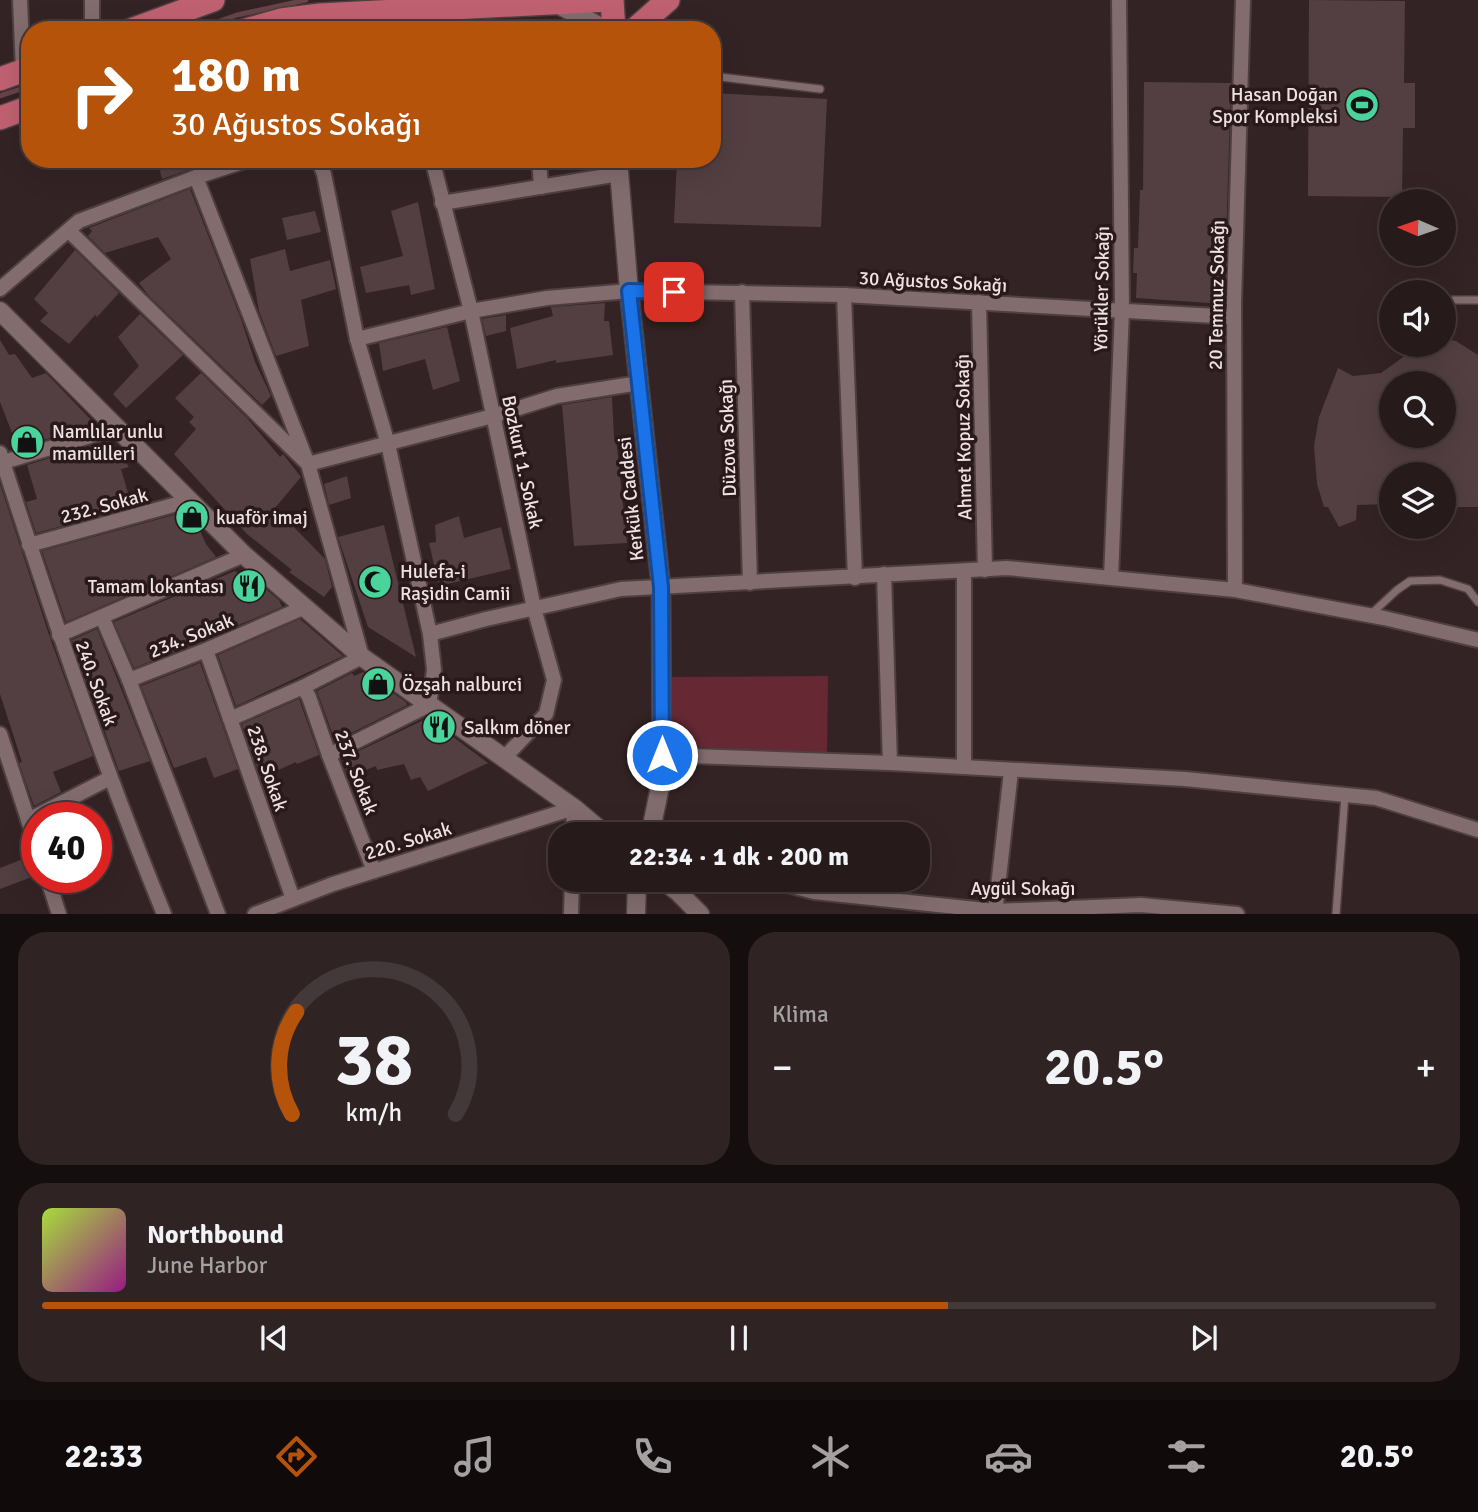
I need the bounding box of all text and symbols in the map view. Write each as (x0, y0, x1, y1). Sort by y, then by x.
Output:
text: 180 m (171, 45, 301, 105)
icon: right (56, 49, 147, 140)
place label: Hasan Doğan Spor Kompleksi (1212, 83, 1338, 129)
sports icon: Hasan Doğan Spor Kompleksi (1343, 86, 1381, 124)
text: 30 Ağustos Sokağı (171, 105, 421, 144)
north arrow (1379, 189, 1456, 266)
map controls (1379, 189, 1456, 539)
street label: 20 Temmuz Sokağı (1204, 220, 1230, 370)
street label: Yörükler Sokağı (1089, 226, 1115, 352)
pin (644, 262, 704, 322)
street label: 30 Ağustos Sokağı (858, 266, 1008, 298)
icon: arrive (655, 273, 693, 311)
button: sound (1379, 280, 1456, 357)
street label: Ahmet Kopuz Sokağı (951, 354, 977, 520)
button: search (1379, 371, 1456, 448)
street label: Düzova Sokağı (714, 379, 742, 497)
street label: Bozkurt 1. Sokak (496, 393, 548, 532)
place label: Namlılar unlu mamülleri (52, 420, 163, 466)
shop icon: Namlılar unlu mamülleri (8, 423, 46, 461)
street label: Kerkük Caddesi (613, 436, 649, 562)
button: layers (1379, 462, 1456, 539)
street label: 232. Sokak (58, 483, 151, 529)
shop icon: kuaför imaj (173, 498, 211, 536)
place label: kuaför imaj (216, 506, 308, 530)
place label: Hulefa-i Raşidin Camii (400, 560, 511, 606)
mosque icon: Hulefa-i Raşidin Camii (356, 563, 394, 601)
restaurant icon: Tamam lokantası (230, 567, 268, 605)
place label: Tamam lokantası (88, 575, 224, 599)
street label: 234. Sokak (146, 608, 238, 664)
street label: 240. Sokak (70, 637, 123, 730)
shop icon: Özşah nalburci (359, 665, 397, 703)
place label: Özşah nalburci (402, 673, 522, 697)
restaurant icon: Salkım döner (420, 708, 458, 746)
place label: Salkım döner (464, 716, 570, 740)
position arrow (625, 718, 699, 792)
street label: 238. Sokak (241, 722, 293, 815)
street label: 237. Sokak (329, 726, 383, 819)
speed limit sign: 40 (21, 802, 112, 893)
street label: 220. Sokak (362, 816, 455, 865)
text: 22:34 · 1 dk · 200 m (629, 841, 849, 873)
street label: Aygül Sokağı (971, 877, 1075, 901)
text: Klima (772, 1000, 829, 1029)
text: 38 (335, 1017, 413, 1106)
text: 20.5° (1044, 1035, 1164, 1099)
text: − (772, 1044, 793, 1091)
text: + (1415, 1044, 1436, 1091)
text: km/h (346, 1097, 402, 1128)
text: Northbound (147, 1219, 284, 1251)
text: June Harbor (147, 1251, 267, 1280)
icon: previous (255, 1319, 293, 1357)
icon: pause (720, 1319, 758, 1357)
icon: next (1185, 1319, 1223, 1357)
icon: directions (272, 1432, 321, 1481)
icon: music (450, 1432, 499, 1481)
icon: phone (628, 1432, 677, 1481)
icon: climate (806, 1432, 855, 1481)
icon: car (984, 1432, 1033, 1481)
icon: filters (1162, 1432, 1211, 1481)
text: 22:33 (64, 1437, 143, 1476)
text: 20.5° (1340, 1437, 1414, 1476)

